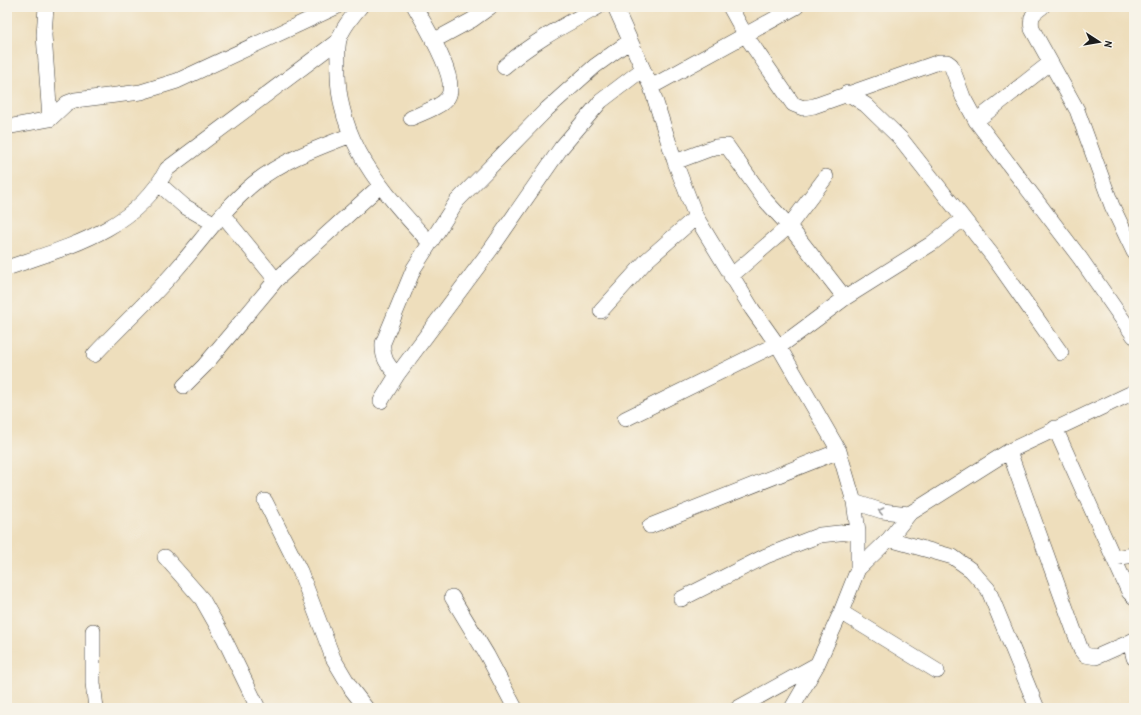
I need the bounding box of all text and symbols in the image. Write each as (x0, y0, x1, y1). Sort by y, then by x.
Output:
north arrow (1079, 22, 1119, 62)
text: N (1101, 40, 1116, 49)
one-way arrow (878, 507, 884, 515)

